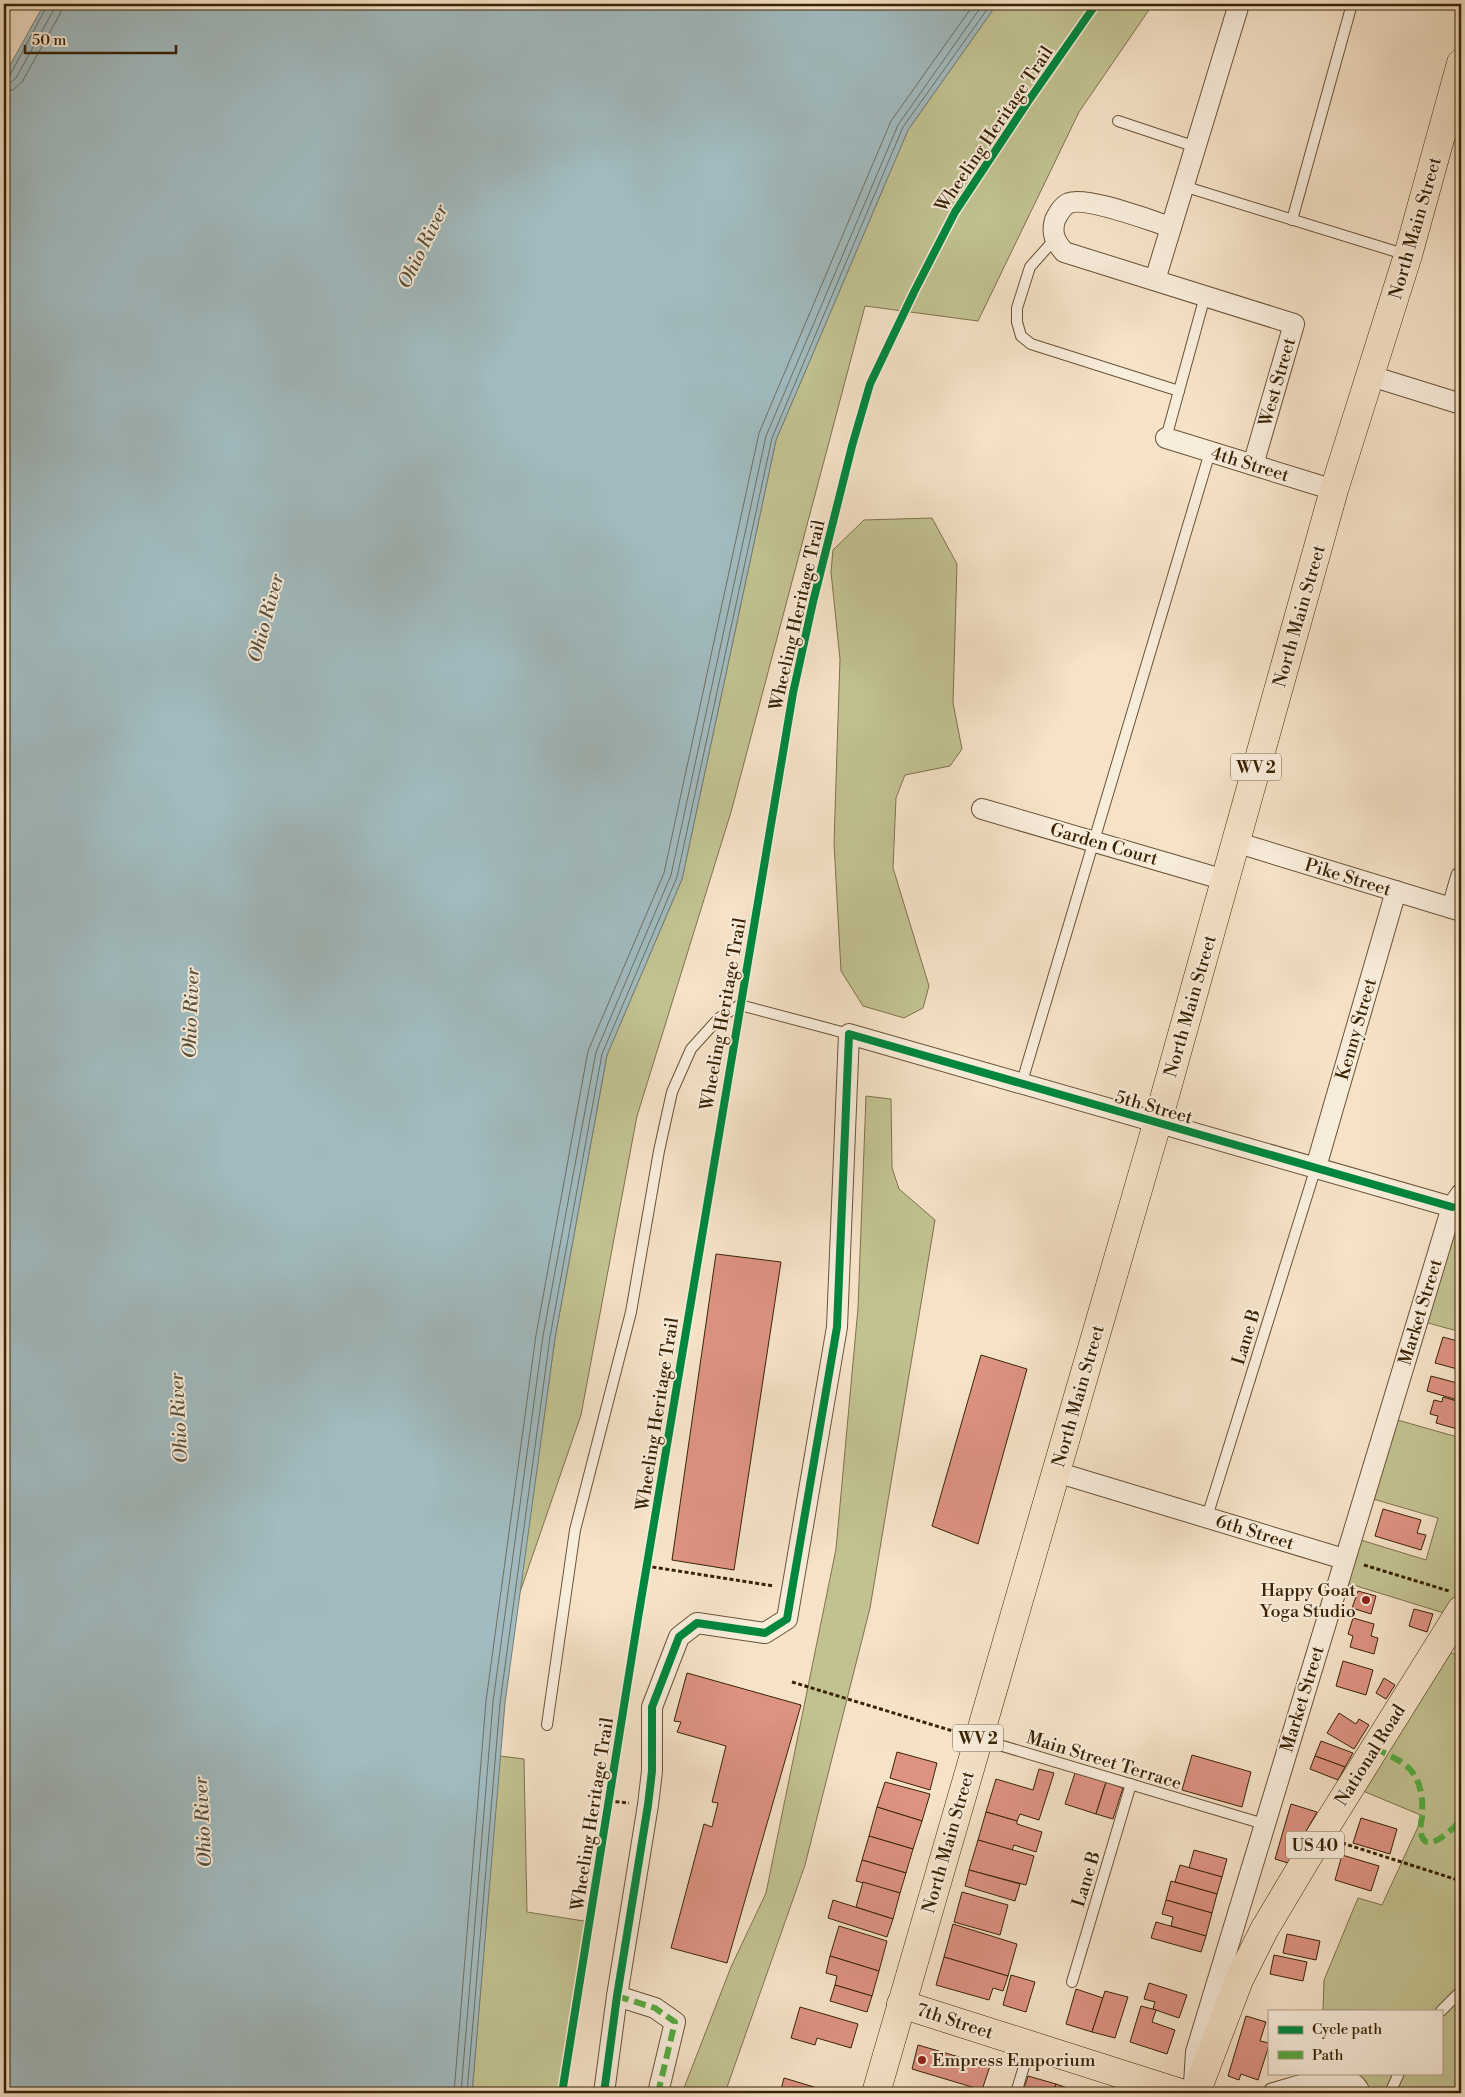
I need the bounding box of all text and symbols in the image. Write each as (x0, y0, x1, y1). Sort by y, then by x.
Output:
scale bar (25, 22, 176, 54)
text: 50 m (32, 31, 66, 50)
street label: Wheeling Heritage Trail (930, 41, 1059, 217)
street label: North Main Street (1384, 154, 1447, 302)
water label: Ohio River (392, 200, 454, 292)
street label: West Street (1254, 335, 1301, 430)
street label: 4th Street (1208, 442, 1292, 487)
street label: Wheeling Heritage Trail (764, 517, 831, 714)
street label: North Main Street (1268, 542, 1331, 690)
water label: Ohio River (243, 570, 290, 665)
road number: WV 2 (1231, 754, 1281, 780)
street label: Garden Court (1047, 818, 1161, 871)
street label: Pike Street (1302, 853, 1394, 902)
street label: Wheeling Heritage Trail (695, 915, 752, 1113)
street label: North Main Street (1159, 932, 1222, 1080)
water label: Ohio River (177, 966, 205, 1059)
street label: Kenny Street (1331, 975, 1382, 1083)
street label: 5th Street (1112, 1085, 1196, 1130)
street label: Market Street (1393, 1256, 1448, 1368)
street label: Lane B (1227, 1306, 1266, 1368)
street label: Wheeling Heritage Trail (631, 1315, 684, 1513)
street label: North Main Street (1047, 1322, 1110, 1470)
water label: Ohio River (165, 1371, 193, 1464)
street label: 6th Street (1213, 1510, 1297, 1555)
place label: Happy Goat Yoga Studio (1259, 1579, 1357, 1623)
marker: Happy Goat Yoga Studio (1360, 1594, 1372, 1606)
street label: Market Street (1275, 1643, 1330, 1755)
street label: National Road (1330, 1700, 1411, 1810)
street label: Wheeling Heritage Trail (566, 1715, 619, 1913)
road number: WV 2 (953, 1725, 1003, 1752)
street label: Main Street Terrace (1023, 1726, 1184, 1795)
street label: North Main Street (917, 1768, 980, 1916)
water label: Ohio River (189, 1775, 217, 1868)
road number: US 40 (1286, 1832, 1344, 1858)
street label: Lane B (1067, 1848, 1106, 1910)
street label: 7th Street (914, 1998, 997, 2045)
legend (1268, 2010, 1442, 2074)
text: Cycle path (1312, 2020, 1382, 2039)
text: Path (1312, 2046, 1344, 2065)
place label: Empress Emporium (932, 2049, 1096, 2072)
marker: Empress Emporium (916, 2054, 928, 2066)

